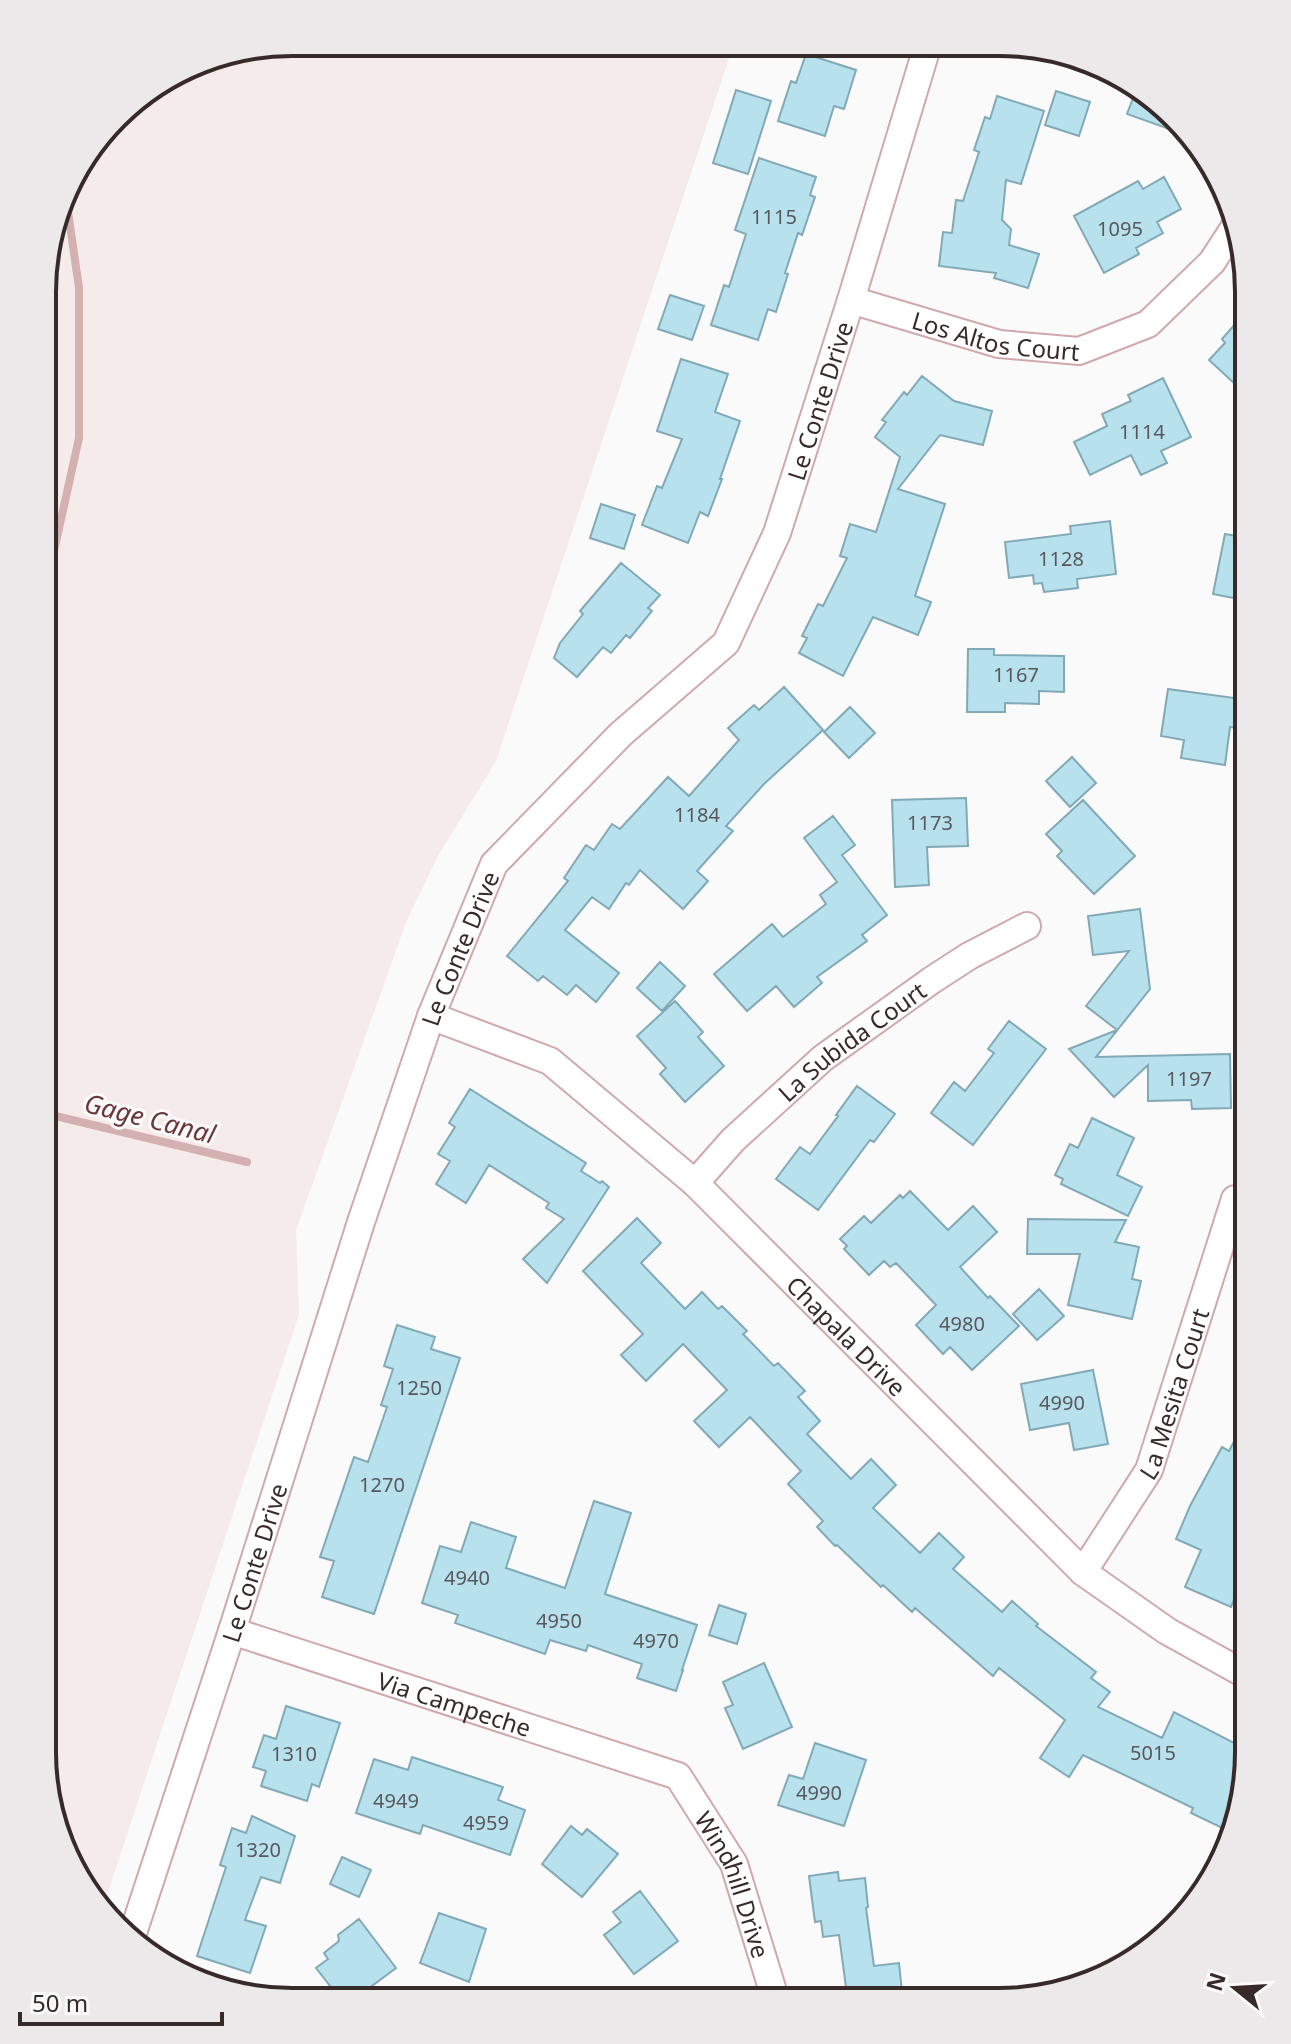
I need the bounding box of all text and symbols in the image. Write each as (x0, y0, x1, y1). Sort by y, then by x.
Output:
house number: 1115 (751, 203, 797, 230)
house number: 1095 (1097, 215, 1143, 242)
street label: Los Altos Court (908, 303, 1081, 368)
street label: Le Conte Drive (778, 317, 860, 484)
house number: 1114 (1119, 418, 1165, 445)
house number: 1128 (1038, 545, 1084, 572)
house number: 1167 (993, 661, 1039, 688)
house number: 1184 (674, 801, 720, 828)
house number: 1173 (907, 809, 953, 836)
street label: Le Conte Drive (412, 866, 506, 1030)
street label: La Subida Court (770, 973, 932, 1108)
house number: 1197 (1166, 1065, 1212, 1092)
water label: Gage Canal (81, 1084, 220, 1152)
street label: Chapala Drive (780, 1268, 914, 1403)
street label: La Mesita Court (1131, 1304, 1216, 1486)
house number: 4980 (939, 1310, 985, 1337)
house number: 1250 (396, 1374, 442, 1401)
house number: 4990 (1039, 1389, 1085, 1416)
house number: 1270 (359, 1471, 405, 1498)
street label: Le Conte Drive (213, 1479, 294, 1646)
house number: 4940 (444, 1564, 490, 1591)
house number: 4950 (536, 1607, 582, 1634)
house number: 4970 (633, 1627, 679, 1654)
street label: Via Campeche (374, 1663, 536, 1744)
house number: 5015 (1130, 1739, 1176, 1766)
house number: 1310 (271, 1740, 317, 1767)
house number: 4990 (796, 1779, 842, 1806)
house number: 4949 (373, 1787, 419, 1814)
street label: Windhill Drive (688, 1805, 778, 1962)
house number: 4959 (463, 1809, 509, 1836)
house number: 1320 (235, 1836, 281, 1863)
north arrow (1195, 1948, 1275, 2028)
text: N (1198, 1968, 1232, 1995)
scale bar (20, 1976, 222, 2026)
text: 50 m (32, 1986, 88, 2019)

